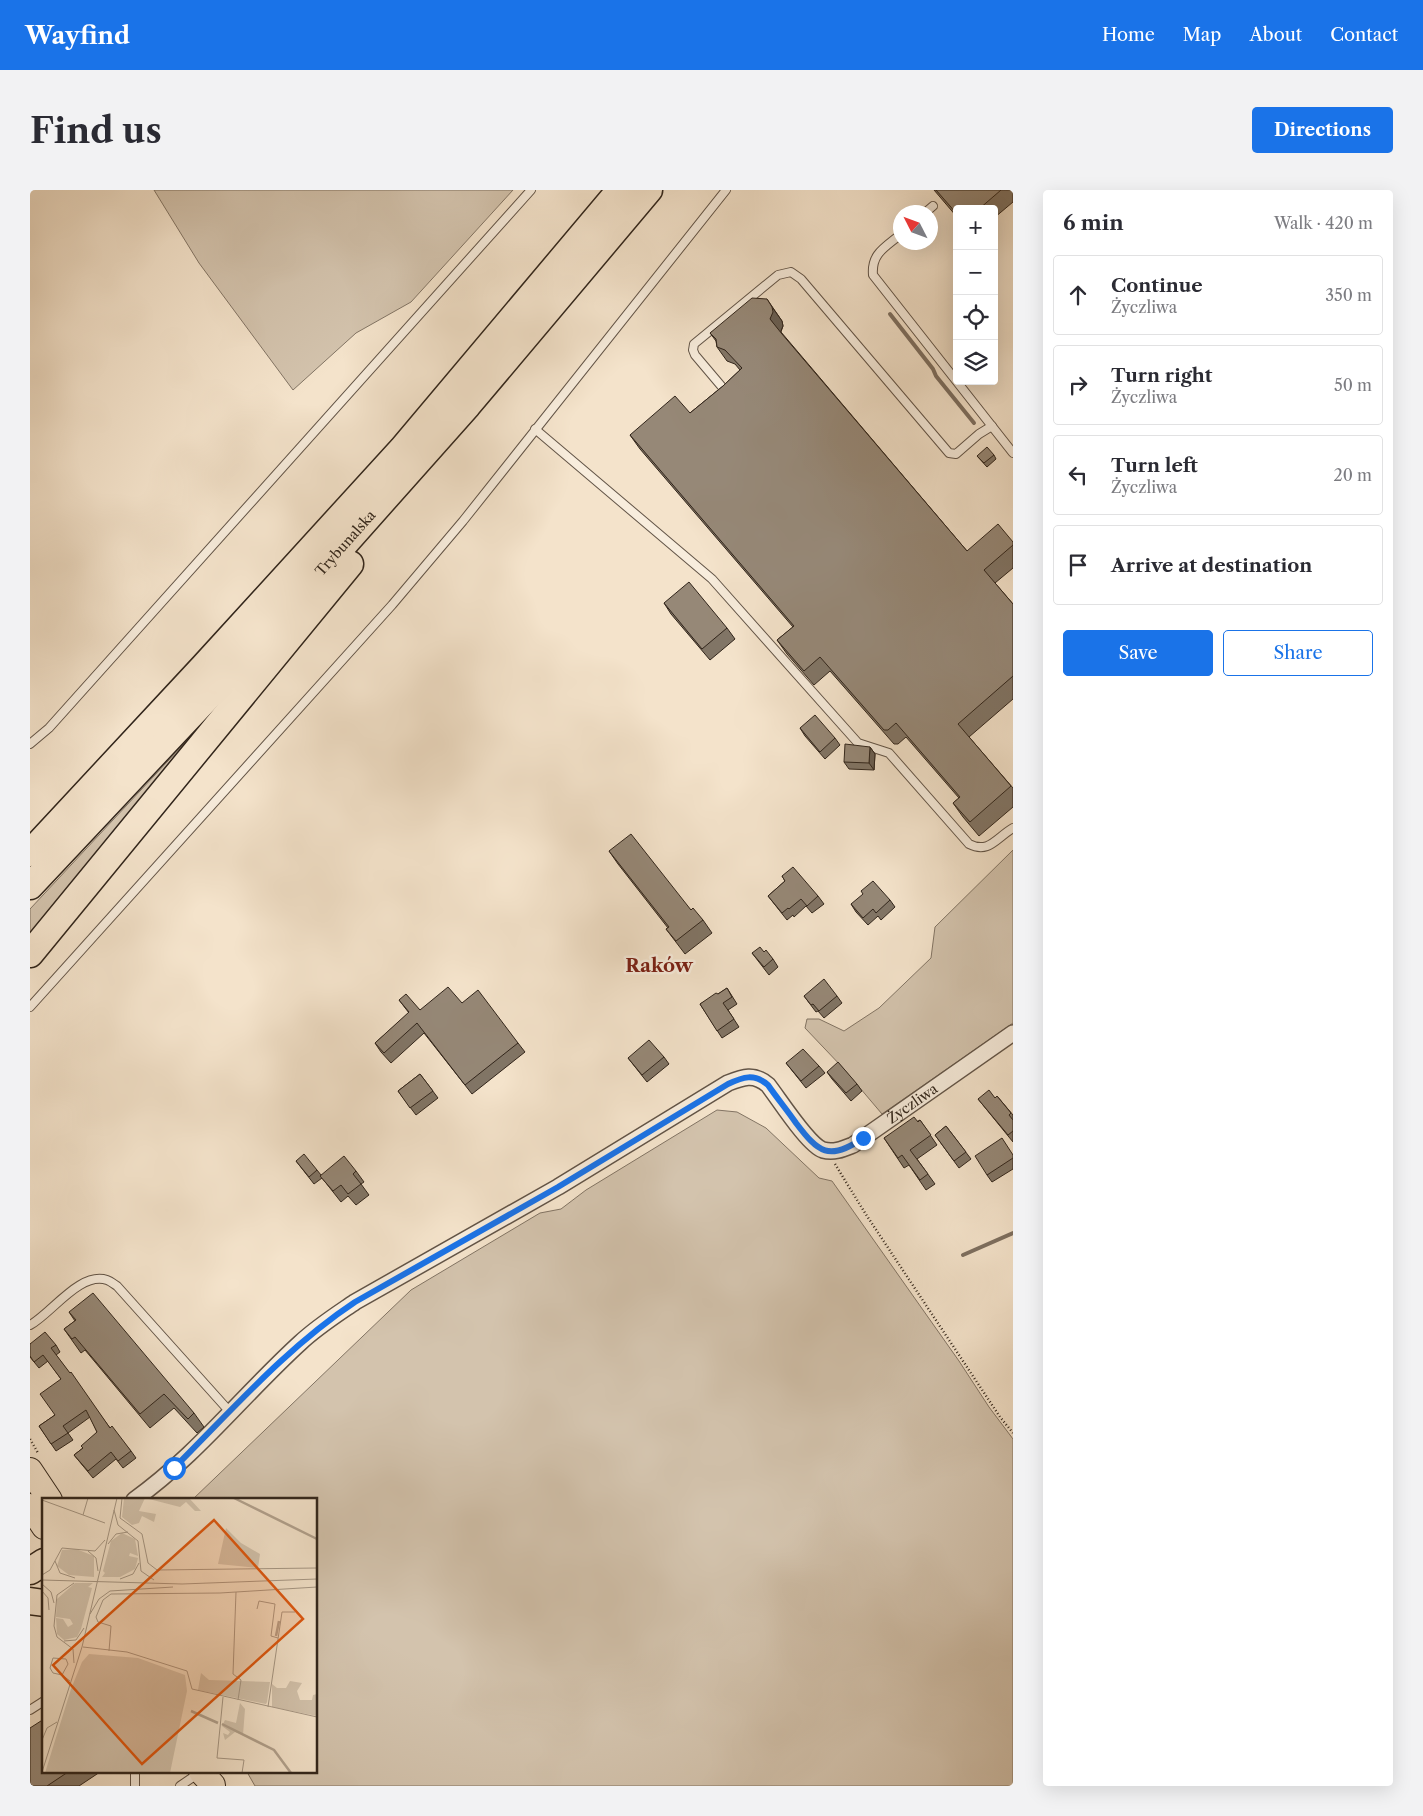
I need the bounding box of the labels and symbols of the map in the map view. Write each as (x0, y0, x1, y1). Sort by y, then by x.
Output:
north arrow (893, 205, 938, 250)
street label: Trybunalska (311, 506, 380, 580)
district label: Raków (625, 954, 694, 977)
street label: Życzliwa (883, 1079, 942, 1127)
route end (852, 1127, 875, 1150)
route start (163, 1457, 186, 1480)
inset map (42, 1498, 318, 1774)

